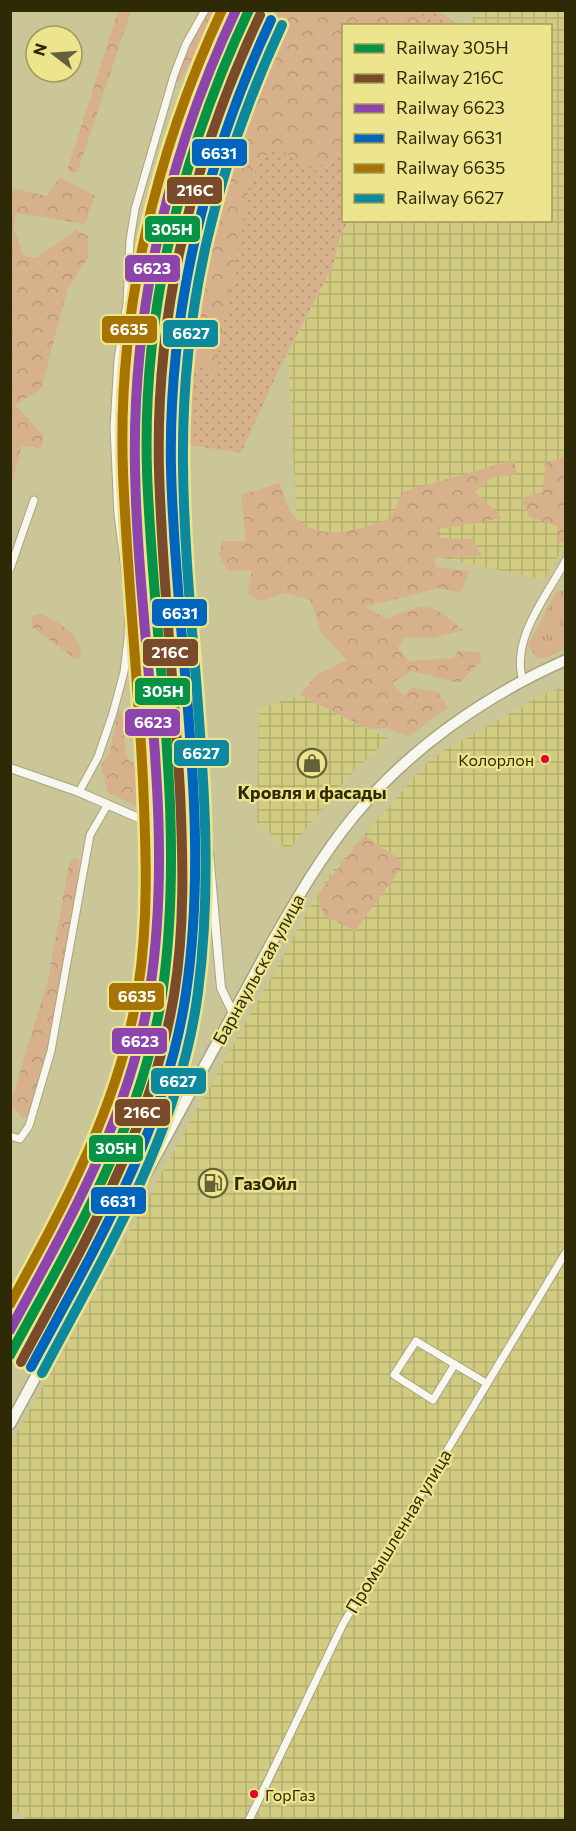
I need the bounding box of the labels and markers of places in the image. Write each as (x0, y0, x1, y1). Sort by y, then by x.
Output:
shop icon: Кровля и фасады (296, 747, 328, 779)
place label: Колорлон (458, 750, 534, 769)
marker: Колорлон (539, 753, 551, 765)
place label: Кровля и фасады (237, 781, 387, 803)
fuel station icon: ГазОйл (197, 1167, 229, 1199)
place label: ГазОйл (234, 1172, 297, 1194)
place label: ГорГаз (265, 1785, 315, 1804)
marker: ГорГаз (248, 1788, 260, 1800)

